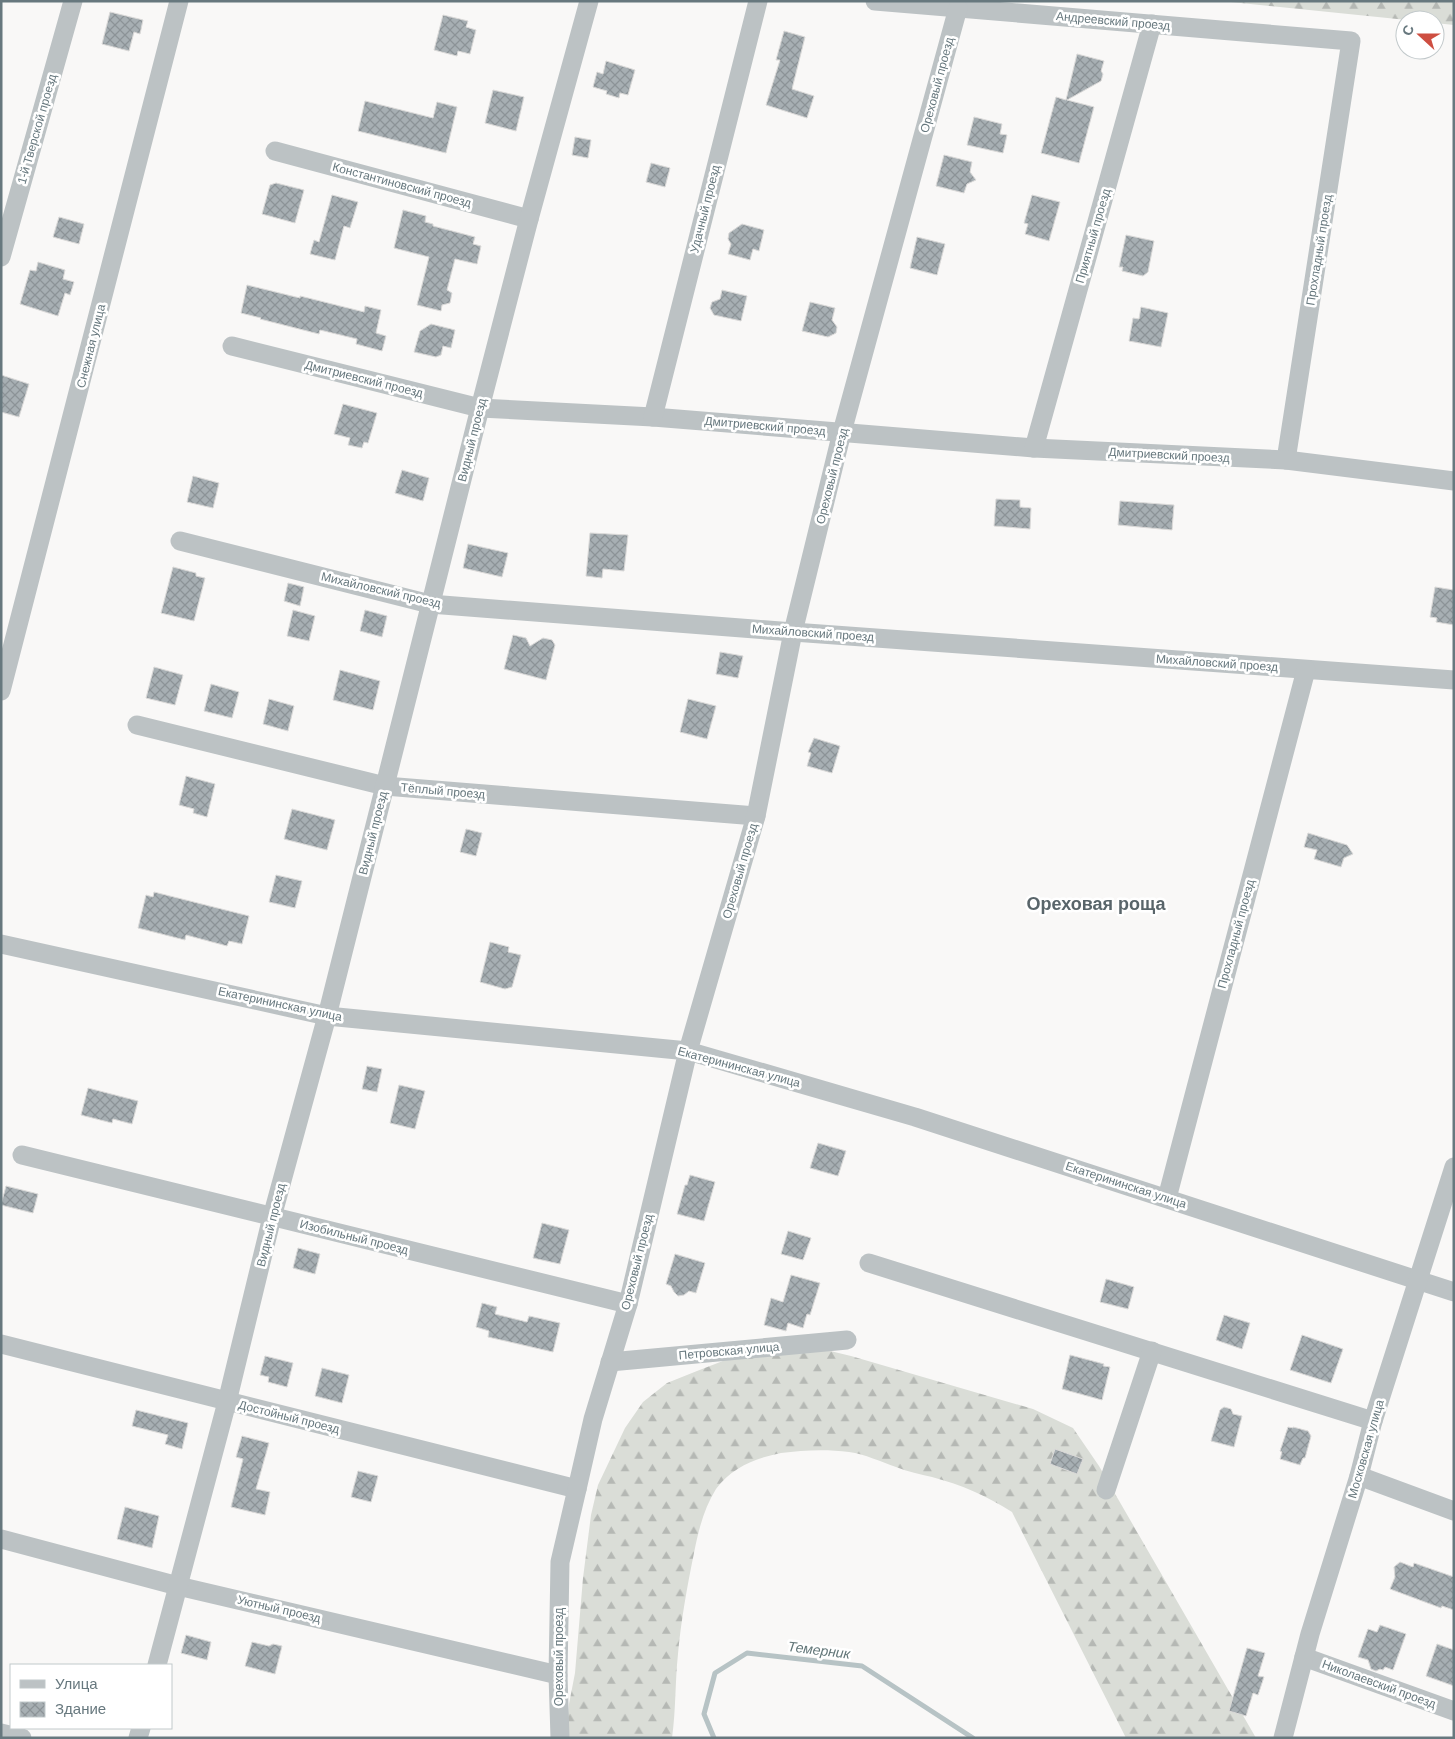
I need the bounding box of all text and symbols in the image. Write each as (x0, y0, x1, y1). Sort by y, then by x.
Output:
street label: Андреевский проезд (1055, 9, 1171, 33)
north arrow (1395, 10, 1445, 60)
text: С (1399, 23, 1417, 38)
street label: Ореховый проезд (917, 36, 957, 134)
street label: 1-й Тверской проезд (15, 72, 59, 186)
street label: Константиновский проезд (331, 160, 473, 210)
street label: Удачный проезд (687, 164, 723, 254)
street label: Приятный проезд (1073, 187, 1113, 285)
street label: Прохладный проезд (1303, 193, 1335, 307)
street label: Снежная улица (74, 302, 108, 389)
street label: Дмитриевский проезд (303, 358, 425, 400)
street label: Видный проезд (455, 397, 489, 483)
street label: Дмитриевский проезд (704, 414, 826, 438)
street label: Ореховый проезд (813, 427, 851, 525)
street label: Дмитриевский проезд (1108, 445, 1230, 465)
street label: Михайловский проезд (320, 569, 442, 611)
street label: Михайловский проезд (751, 622, 875, 644)
street label: Михайловский проезд (1155, 652, 1279, 674)
street label: Тёплый проезд (400, 780, 486, 802)
street label: Видный проезд (356, 790, 390, 876)
street label: Ореховый проезд (720, 822, 760, 920)
street label: Прохладный проезд (1215, 878, 1257, 990)
district label: Ореховая роща (1026, 894, 1167, 914)
street label: Екатерининская улица (217, 984, 344, 1024)
street label: Екатерининская улица (676, 1044, 802, 1090)
street label: Екатерининская улица (1064, 1159, 1189, 1211)
street label: Видный проезд (254, 1182, 288, 1268)
street label: Ореховый проезд (618, 1213, 656, 1311)
street label: Изобильный проезд (298, 1217, 410, 1257)
street label: Петровская улица (678, 1340, 780, 1362)
street label: Достойный проезд (237, 1398, 341, 1436)
street label: Московская улица (1345, 1398, 1387, 1500)
street label: Уютный проезд (236, 1593, 322, 1625)
street label: Ореховый проезд (552, 1608, 566, 1706)
water label: Темерник (787, 1638, 853, 1662)
street label: Николаевский проезд (1320, 1657, 1438, 1711)
legend (10, 1664, 172, 1729)
text: Улица (55, 1675, 98, 1692)
text: Здание (55, 1700, 106, 1717)

